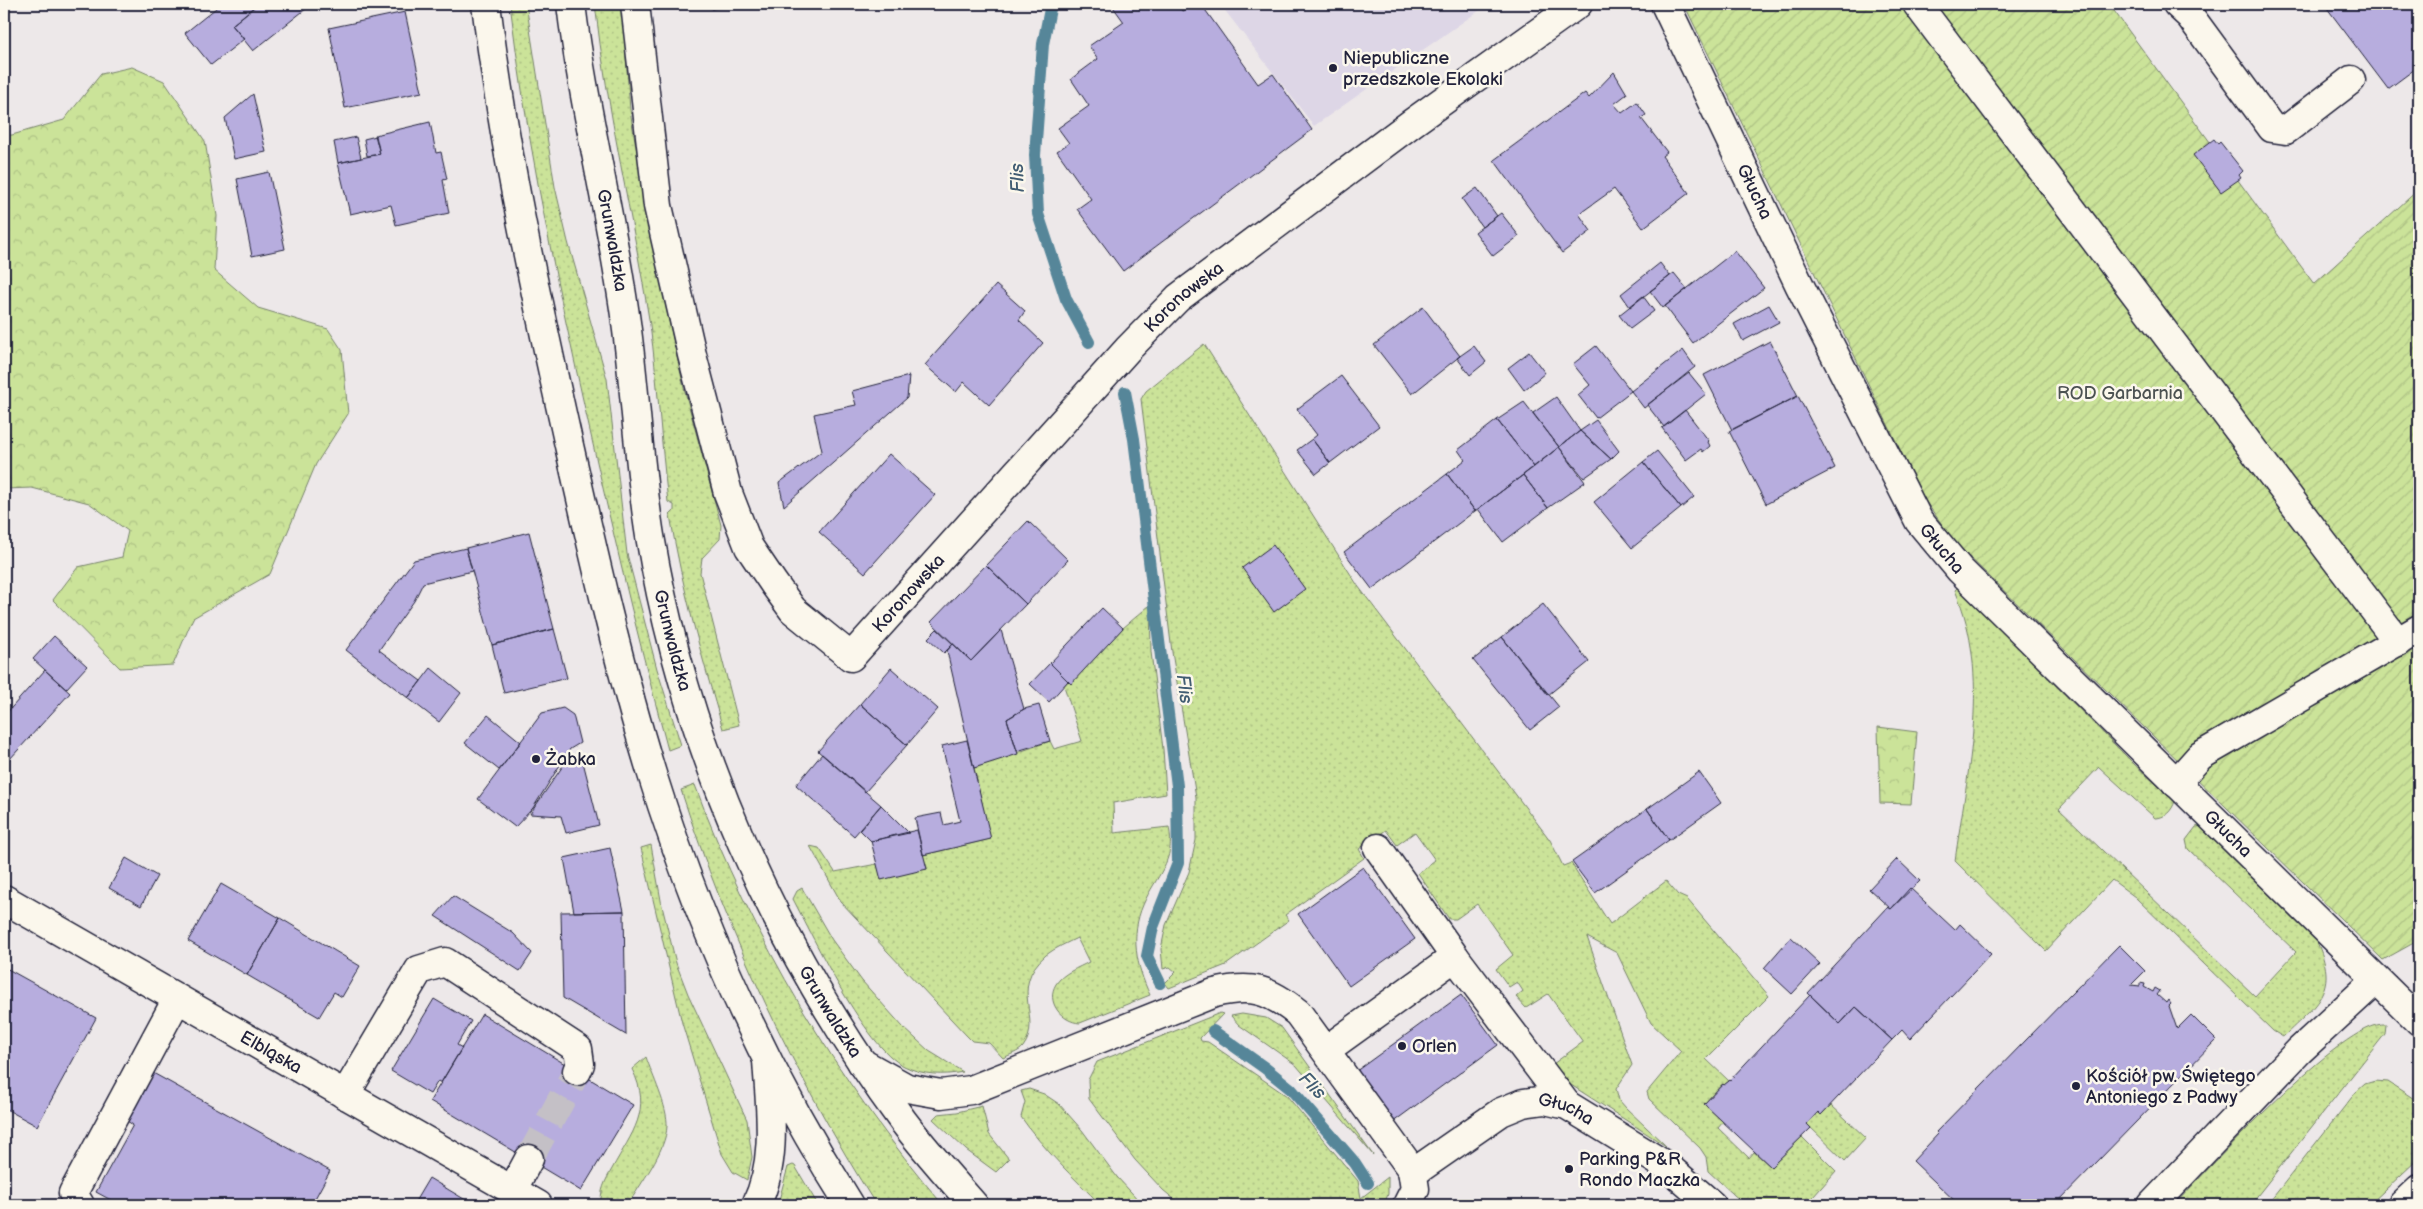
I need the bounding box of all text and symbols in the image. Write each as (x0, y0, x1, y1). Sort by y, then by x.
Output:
place label: Niepubliczne przedszkole Ekolaki (1343, 48, 1503, 90)
marker: Niepubliczne przedszkole Ekolaki (1327, 62, 1339, 74)
street label: Głucha (1733, 161, 1777, 223)
water label: Flis (1006, 162, 1030, 193)
street label: Grunwaldzka (593, 187, 632, 293)
street label: Koronowska (1140, 257, 1228, 337)
park label: ROD Garbarnia (2057, 383, 2183, 404)
street label: Głucha (1915, 519, 1969, 578)
street label: Koronowska (868, 550, 949, 637)
street label: Grunwaldzka (650, 588, 696, 693)
water label: Flis (1171, 673, 1197, 706)
place label: Żabka (545, 748, 596, 770)
marker: Żabka (530, 753, 542, 765)
street label: Głucha (2200, 805, 2257, 862)
street label: Grunwaldzka (795, 962, 866, 1062)
street label: Elbląska (237, 1026, 306, 1078)
place label: Orlen (1412, 1036, 1457, 1057)
marker: Orlen (1396, 1040, 1408, 1052)
place label: Kościół pw. Świętego Antoniego z Padwy (2086, 1064, 2256, 1108)
water label: Flis (1294, 1067, 1331, 1105)
marker: Kościół pw. Świętego Antoniego z Padwy (2070, 1080, 2082, 1092)
street label: Głucha (1536, 1088, 1598, 1130)
place label: Parking P&R Rondo Maczka (1579, 1149, 1700, 1191)
marker: Parking P&R Rondo Maczka (1563, 1163, 1575, 1175)

